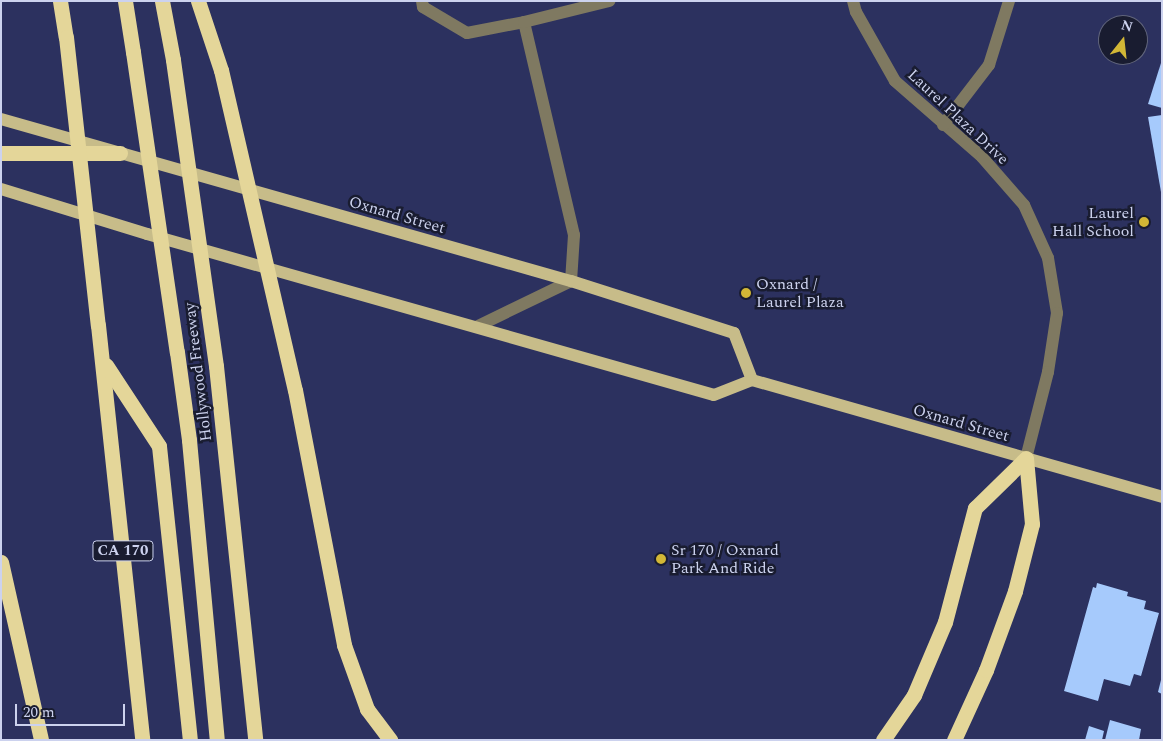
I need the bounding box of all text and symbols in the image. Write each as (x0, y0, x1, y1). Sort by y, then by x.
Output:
text: N (1119, 14, 1135, 38)
north arrow (1098, 15, 1148, 65)
street label: Laurel Plaza Drive (904, 65, 1012, 169)
street label: Oxnard Street (347, 192, 447, 238)
place label: Laurel Hall School (1052, 203, 1134, 241)
marker: Laurel Hall School (1138, 216, 1150, 228)
place label: Oxnard / Laurel Plaza (756, 274, 844, 312)
marker: Oxnard / Laurel Plaza (740, 287, 752, 299)
street label: Hollywood Freeway (180, 301, 216, 443)
street label: Oxnard Street (911, 400, 1011, 446)
road number: CA 170 (92, 538, 154, 564)
place label: Sr 170 / Oxnard Park And Ride (671, 540, 779, 578)
marker: Sr 170 / Oxnard Park And Ride (655, 553, 667, 565)
scale bar (18, 694, 128, 726)
text: 20 m (23, 701, 55, 724)

